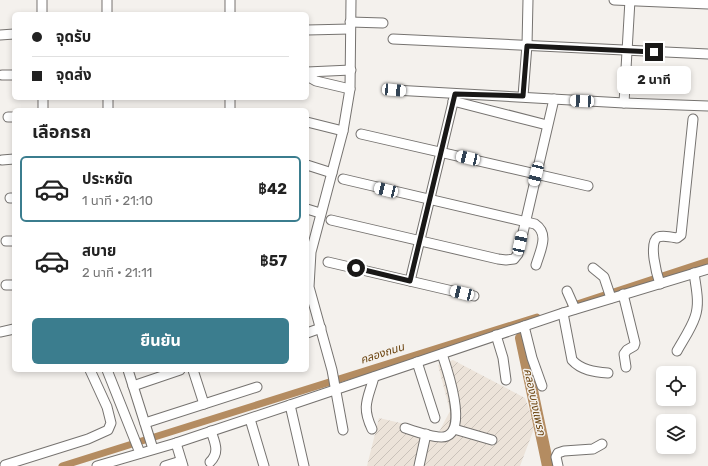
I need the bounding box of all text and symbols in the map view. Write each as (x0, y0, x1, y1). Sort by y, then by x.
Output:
text: จุดรับ (56, 28, 91, 46)
route end (645, 43, 663, 61)
text: จุดส่ง (56, 66, 92, 84)
callout: 2 นาที (617, 66, 691, 94)
text: 2 นาที (637, 72, 671, 87)
car (382, 83, 406, 97)
car (570, 94, 594, 108)
text: เลือกรถ (32, 121, 91, 143)
car (455, 149, 481, 167)
car (527, 161, 545, 187)
text: ประหยัด (82, 170, 133, 188)
icon: car (34, 171, 70, 207)
text: ฿42 (258, 180, 287, 198)
car (373, 181, 399, 199)
text: 1 นาที · 21:10 (82, 193, 153, 208)
car (512, 230, 528, 256)
text: สบาย (82, 242, 116, 260)
icon: car (34, 243, 70, 279)
text: ฿57 (260, 252, 287, 270)
route start (347, 259, 365, 277)
text: 2 นาที · 21:11 (82, 265, 152, 280)
car (449, 284, 475, 302)
button: ยืนยัน (32, 318, 289, 364)
water label: คลองถนน (359, 340, 407, 367)
map controls (656, 366, 696, 454)
button: locate (656, 366, 696, 406)
water label: คลองบางแพรก (521, 368, 548, 437)
button: layers (656, 414, 696, 454)

